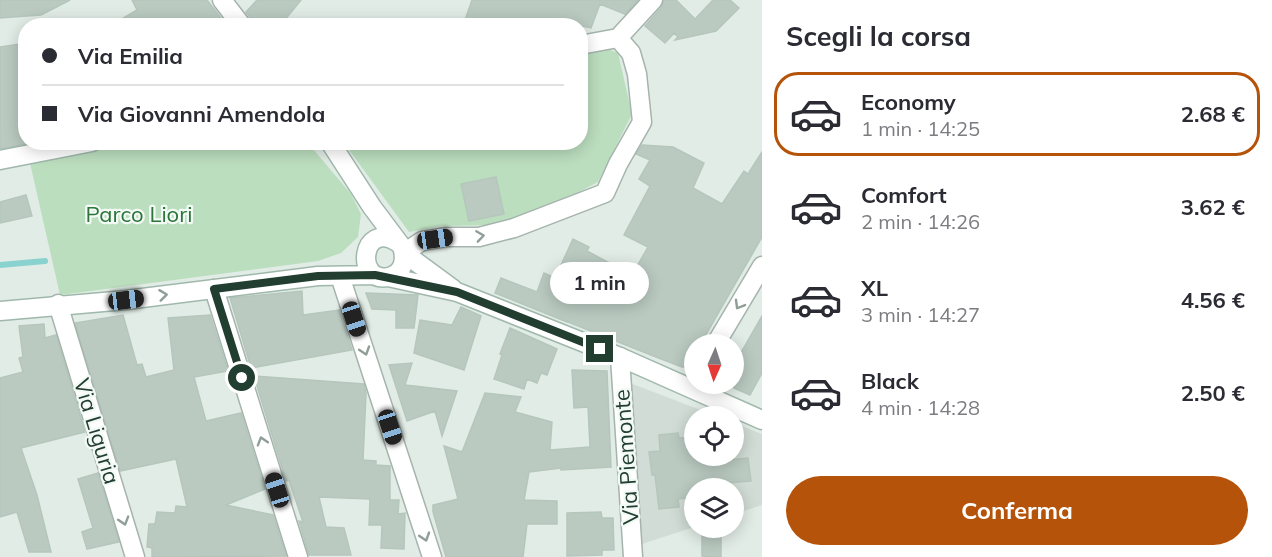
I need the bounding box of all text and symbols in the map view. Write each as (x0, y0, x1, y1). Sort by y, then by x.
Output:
text: Scegli la corsa (786, 19, 971, 53)
text: Via Emilia (78, 42, 183, 70)
icon: car (789, 87, 843, 141)
text: Economy (861, 88, 956, 116)
text: Via Giovanni Amendola (78, 100, 325, 128)
text: 2.68 € (1181, 100, 1245, 128)
text: 1 min · 14:25 (861, 116, 980, 141)
icon: car (789, 180, 843, 234)
text: Comfort (861, 181, 947, 209)
text: 3.62 € (1181, 193, 1245, 221)
park label: Parco Liori (86, 200, 192, 228)
text: 2 min · 14:26 (861, 209, 980, 234)
car (416, 228, 454, 250)
one-way arrow (475, 230, 484, 242)
callout: 1 min (550, 262, 650, 304)
text: 1 min (573, 270, 626, 295)
icon: car (789, 273, 843, 327)
text: XL (861, 274, 888, 302)
text: 4.56 € (1181, 286, 1245, 314)
car (107, 289, 145, 311)
one-way arrow (158, 290, 167, 302)
car (340, 299, 368, 339)
one-way arrow (734, 299, 746, 309)
text: 3 min · 14:27 (861, 302, 980, 327)
north arrow (684, 334, 744, 394)
map controls (684, 334, 744, 538)
route end (586, 335, 613, 362)
one-way arrow (357, 345, 370, 356)
route start (228, 364, 255, 391)
icon: car (789, 366, 843, 420)
text: Black (861, 367, 919, 395)
street label: Via Liguria (68, 375, 126, 487)
text: 2.50 € (1181, 379, 1245, 407)
street label: Via Piemonte (607, 388, 645, 526)
text: 4 min · 14:28 (861, 395, 980, 420)
button: locate (684, 406, 744, 466)
car (376, 407, 404, 447)
one-way arrow (257, 436, 269, 447)
car (263, 470, 291, 510)
button: Conferma (786, 476, 1248, 545)
button: layers (684, 478, 744, 538)
one-way arrow (117, 515, 129, 526)
one-way arrow (418, 531, 431, 542)

